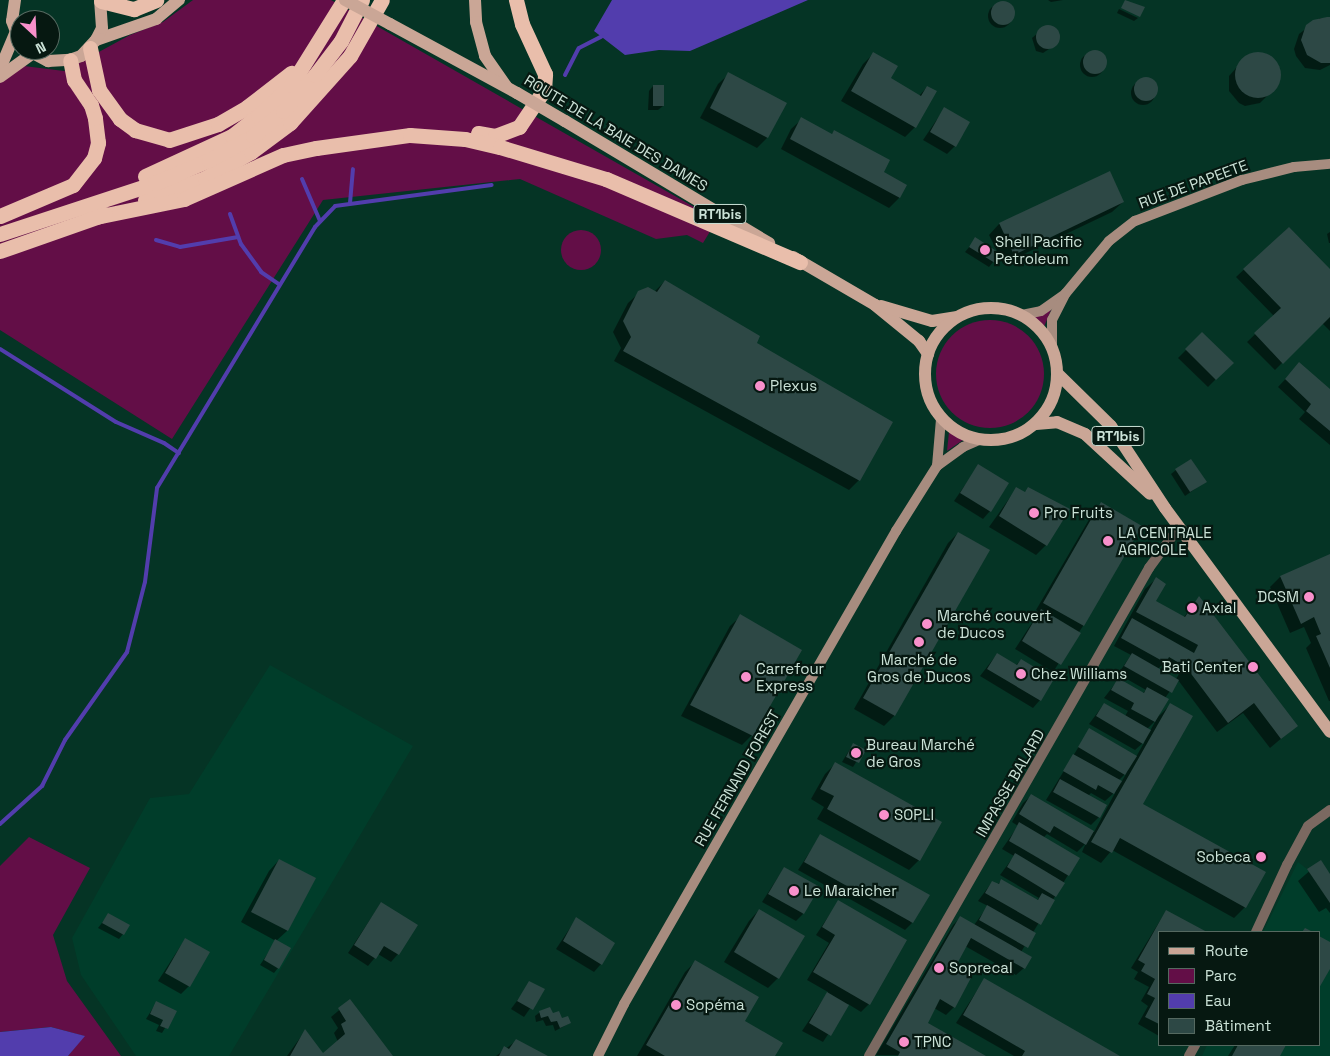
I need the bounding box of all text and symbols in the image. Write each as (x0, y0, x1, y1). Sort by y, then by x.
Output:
north arrow (10, 10, 60, 60)
text: N (33, 38, 49, 58)
street label: ROUTE DE LA BAIE DES DAMES (521, 71, 711, 195)
street label: RUE DE PAPEETE (1136, 156, 1250, 212)
road number: RT1bis (692, 202, 748, 225)
place label: Shell Pacific Petroleum (995, 232, 1082, 267)
marker: Shell Pacific Petroleum (979, 244, 991, 256)
place label: Plexus (770, 377, 817, 395)
marker: Plexus (754, 380, 766, 392)
road number: RT1bis (1090, 424, 1146, 448)
place label: Pro Fruits (1044, 504, 1113, 522)
marker: Pro Fruits (1028, 507, 1040, 519)
place label: LA CENTRALE AGRICOLE (1118, 523, 1212, 558)
marker: LA CENTRALE AGRICOLE (1102, 535, 1114, 547)
place label: DCSM (1257, 588, 1299, 606)
marker: DCSM (1303, 591, 1315, 603)
place label: Axial (1202, 599, 1236, 617)
marker: Axial (1186, 602, 1198, 614)
place label: Marché couvert de Ducos (937, 606, 1052, 641)
marker: Marché couvert de Ducos (921, 618, 933, 630)
marker: Marché de Gros de Ducos (913, 636, 925, 648)
place label: Marché de Gros de Ducos (867, 650, 971, 685)
place label: Bati Center (1162, 658, 1243, 676)
place label: Carrefour Express (756, 659, 824, 694)
marker: Bati Center (1247, 661, 1259, 673)
place label: Chez Williams (1031, 665, 1127, 683)
marker: Chez Williams (1015, 668, 1027, 680)
marker: Carrefour Express (740, 671, 752, 683)
street label: RUE FERNAND FOREST (691, 707, 783, 849)
street label: IMPASSE BALARD (972, 726, 1048, 840)
place label: Bureau Marché de Gros (866, 735, 975, 770)
marker: Bureau Marché de Gros (850, 747, 862, 759)
place label: SOPLI (894, 806, 934, 824)
marker: SOPLI (878, 809, 890, 821)
place label: Sobeca (1196, 848, 1251, 866)
marker: Sobeca (1255, 851, 1267, 863)
place label: Le Maraicher (804, 882, 897, 900)
marker: Le Maraicher (788, 885, 800, 897)
legend (1158, 931, 1320, 1046)
text: Route (1205, 941, 1248, 960)
place label: Soprecal (949, 959, 1013, 977)
marker: Soprecal (933, 962, 945, 974)
text: Parc (1205, 966, 1237, 985)
text: Eau (1205, 991, 1231, 1010)
place label: Sopéma (686, 996, 745, 1014)
marker: Sopéma (670, 999, 682, 1011)
text: Bâtiment (1205, 1016, 1271, 1035)
place label: TPNC (914, 1033, 951, 1051)
marker: TPNC (898, 1036, 910, 1048)

